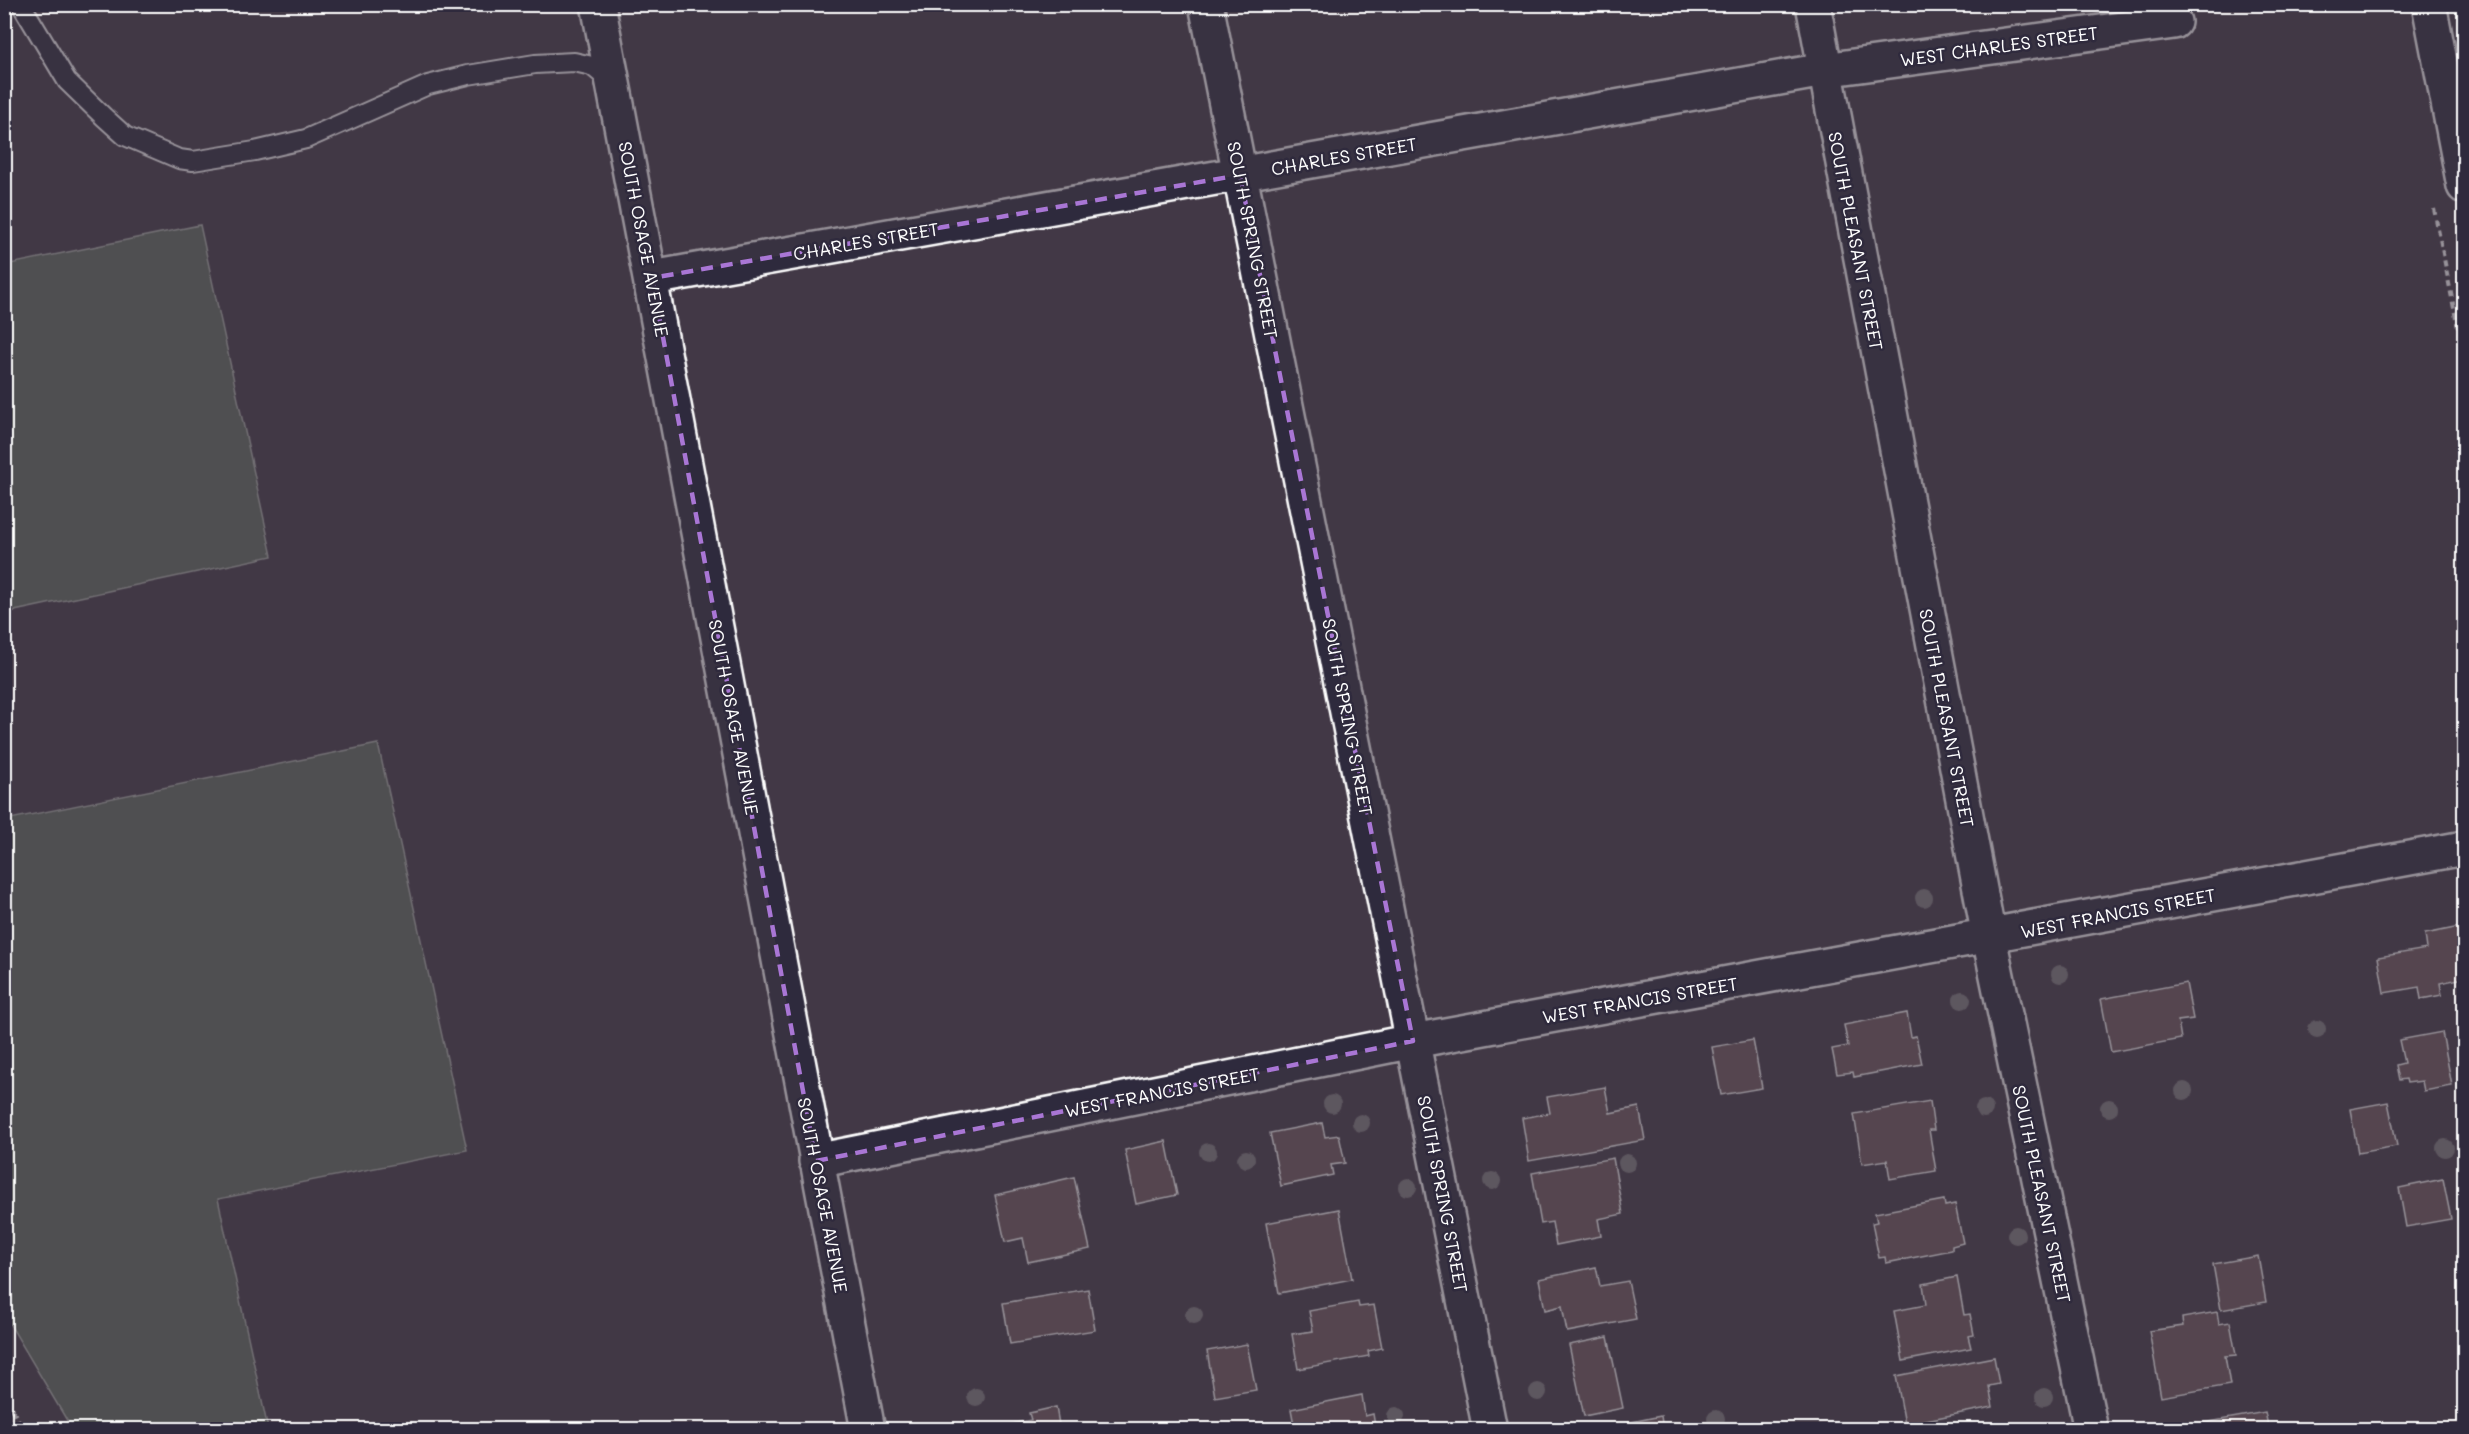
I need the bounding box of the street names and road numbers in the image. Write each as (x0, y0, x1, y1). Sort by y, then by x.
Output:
street label: WEST CHARLES STREET (1898, 20, 2100, 72)
street label: SOUTH PLEASANT STREET (1823, 130, 1889, 352)
street label: CHARLES STREET (1269, 131, 1419, 181)
street label: SOUTH OSAGE AVENUE (613, 139, 675, 339)
street label: SOUTH SPRING STREET (1222, 139, 1284, 341)
street label: CHARLES STREET (791, 216, 941, 266)
street label: SOUTH PLEASANT STREET (1914, 607, 1980, 829)
street label: SOUTH SPRING STREET (1317, 616, 1379, 818)
street label: SOUTH OSAGE AVENUE (703, 617, 765, 817)
street label: WEST FRANCIS STREET (2018, 882, 2218, 944)
street label: WEST FRANCIS STREET (1540, 971, 1740, 1029)
street label: WEST FRANCIS STREET (1062, 1061, 1262, 1123)
street label: SOUTH PLEASANT STREET (2007, 1083, 2077, 1305)
street label: SOUTH SPRING STREET (1412, 1093, 1474, 1295)
street label: SOUTH OSAGE AVENUE (792, 1095, 854, 1295)

